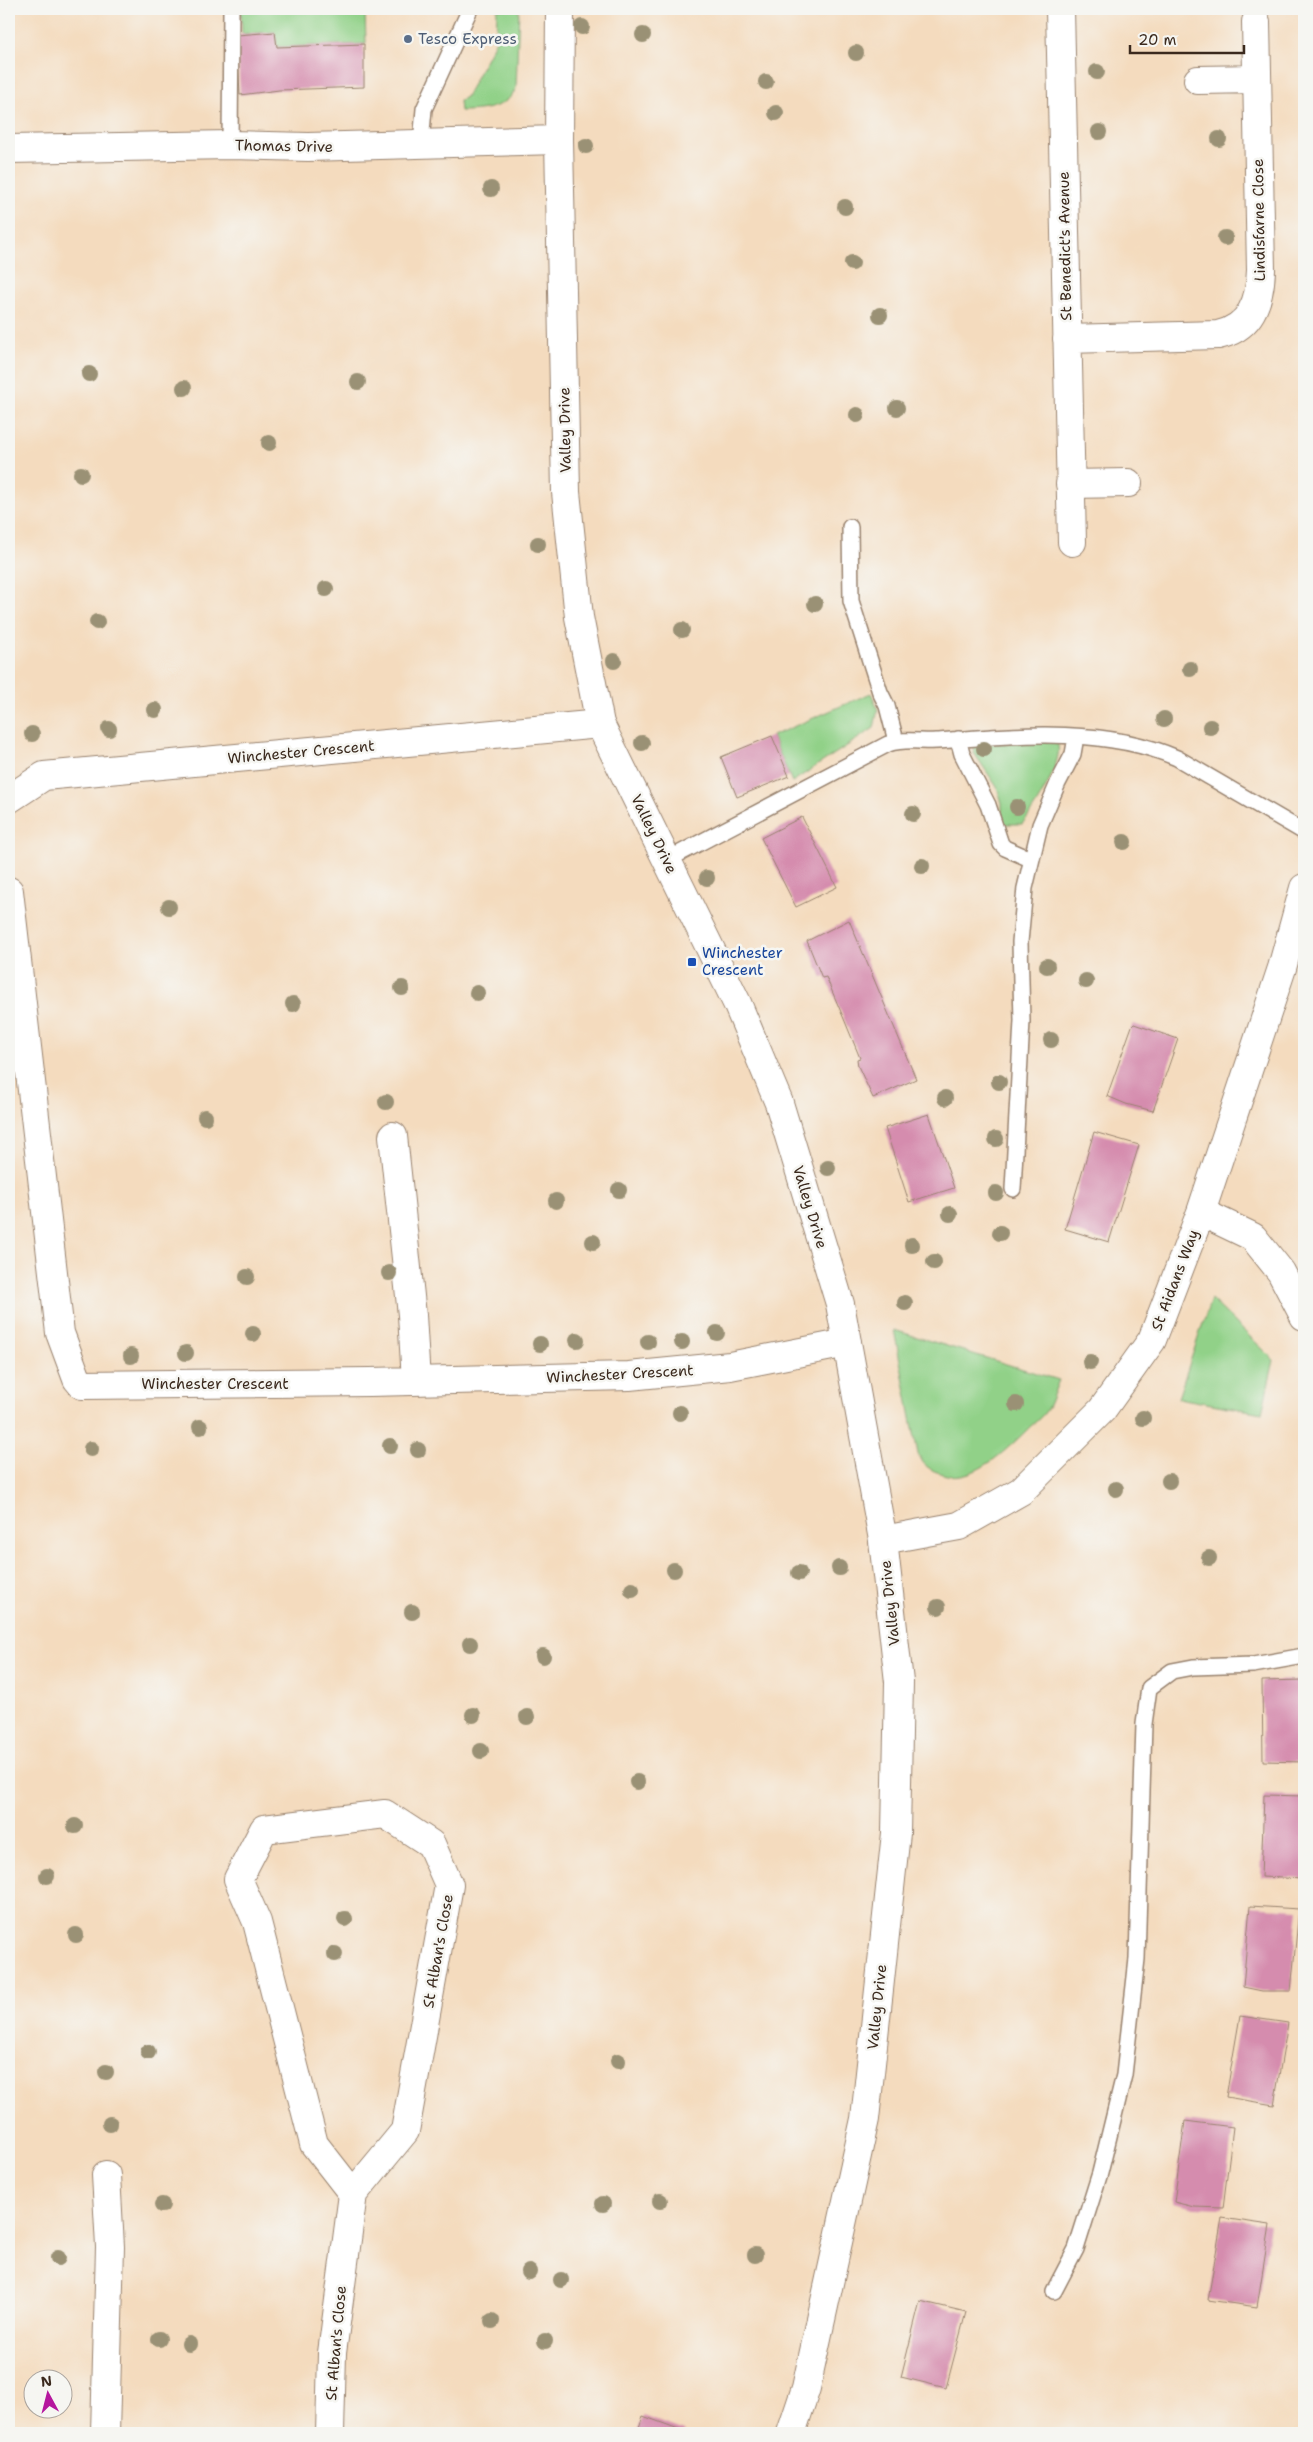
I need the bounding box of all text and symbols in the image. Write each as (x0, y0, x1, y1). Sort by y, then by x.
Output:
scale bar (1130, 22, 1244, 54)
place label: Tesco Express (418, 29, 517, 49)
text: 20 m (1138, 30, 1177, 50)
marker: Tesco Express (402, 33, 414, 45)
street label: Thomas Drive (235, 135, 333, 157)
street label: Lindisfarne Close (1248, 158, 1270, 282)
street label: St Benedict's Avenue (1054, 171, 1076, 321)
street label: Valley Drive (554, 387, 576, 473)
street label: Winchester Crescent (227, 736, 375, 768)
street label: Valley Drive (626, 791, 682, 877)
place label: Winchester Crescent (702, 943, 783, 980)
marker: Winchester Crescent (686, 956, 698, 968)
street label: Valley Drive (788, 1163, 832, 1251)
street label: St Aidans Way (1147, 1227, 1203, 1333)
street label: Winchester Crescent (546, 1360, 694, 1388)
street label: Winchester Crescent (141, 1374, 289, 1394)
street label: Valley Drive (876, 1559, 904, 1647)
street label: St Alban's Close (418, 1892, 458, 2010)
street label: Valley Drive (863, 1963, 891, 2051)
street label: St Alban's Close (321, 2285, 351, 2401)
north arrow (22, 2370, 72, 2420)
text: N (40, 2371, 53, 2391)

